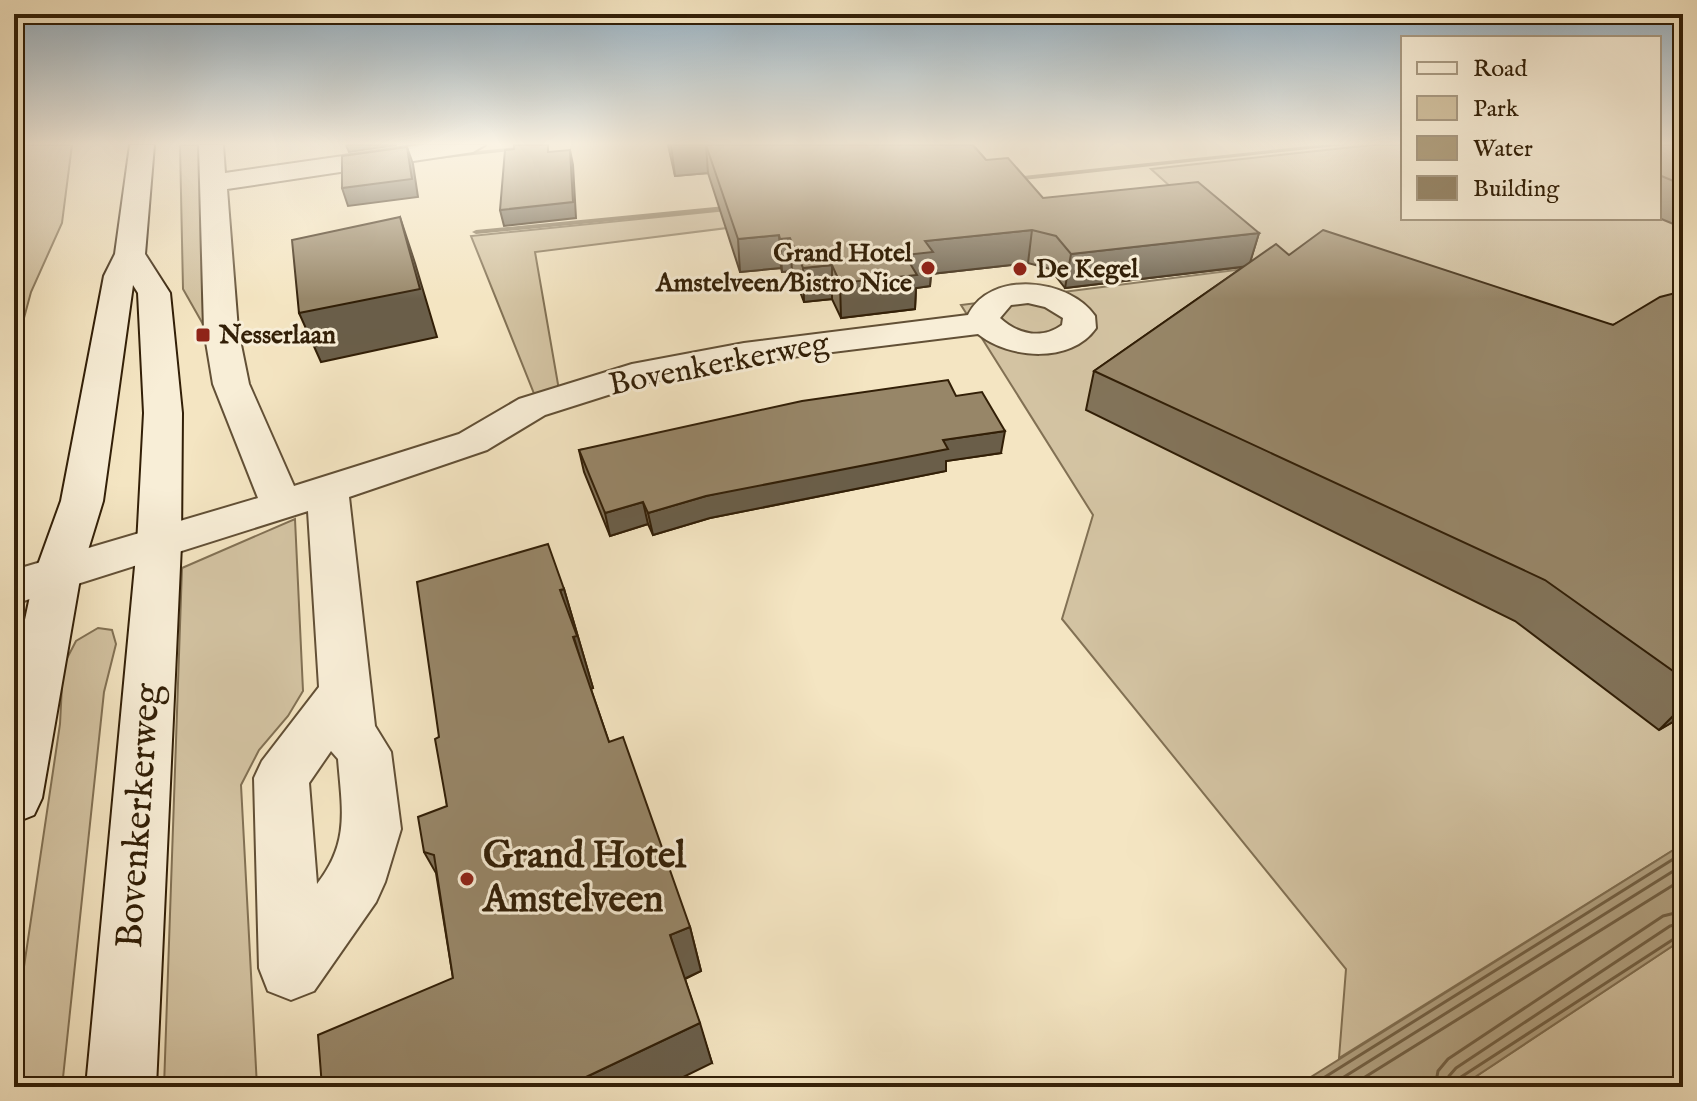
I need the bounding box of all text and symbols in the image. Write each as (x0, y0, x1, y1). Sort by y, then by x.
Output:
legend (1401, 36, 1661, 220)
text: Road (1473, 54, 1527, 85)
text: Park (1473, 94, 1519, 125)
text: Water (1473, 134, 1533, 165)
text: Building (1473, 174, 1560, 205)
place label: Grand Hotel Amstelveen/Bistro Nice (655, 237, 913, 300)
place label: De Kegel (1036, 253, 1139, 286)
marker: Grand Hotel Amstelveen/Bistro Nice (919, 259, 937, 277)
marker: De Kegel (1011, 260, 1029, 278)
place label: Nesserlaan (218, 319, 336, 352)
street label: Bovenkerkerweg (605, 323, 833, 406)
marker: Nesserlaan (194, 326, 212, 344)
street label: Bovenkerkerweg (107, 682, 173, 950)
place label: Grand Hotel Amstelveen (481, 833, 686, 925)
marker: Grand Hotel Amstelveen (458, 870, 476, 888)

